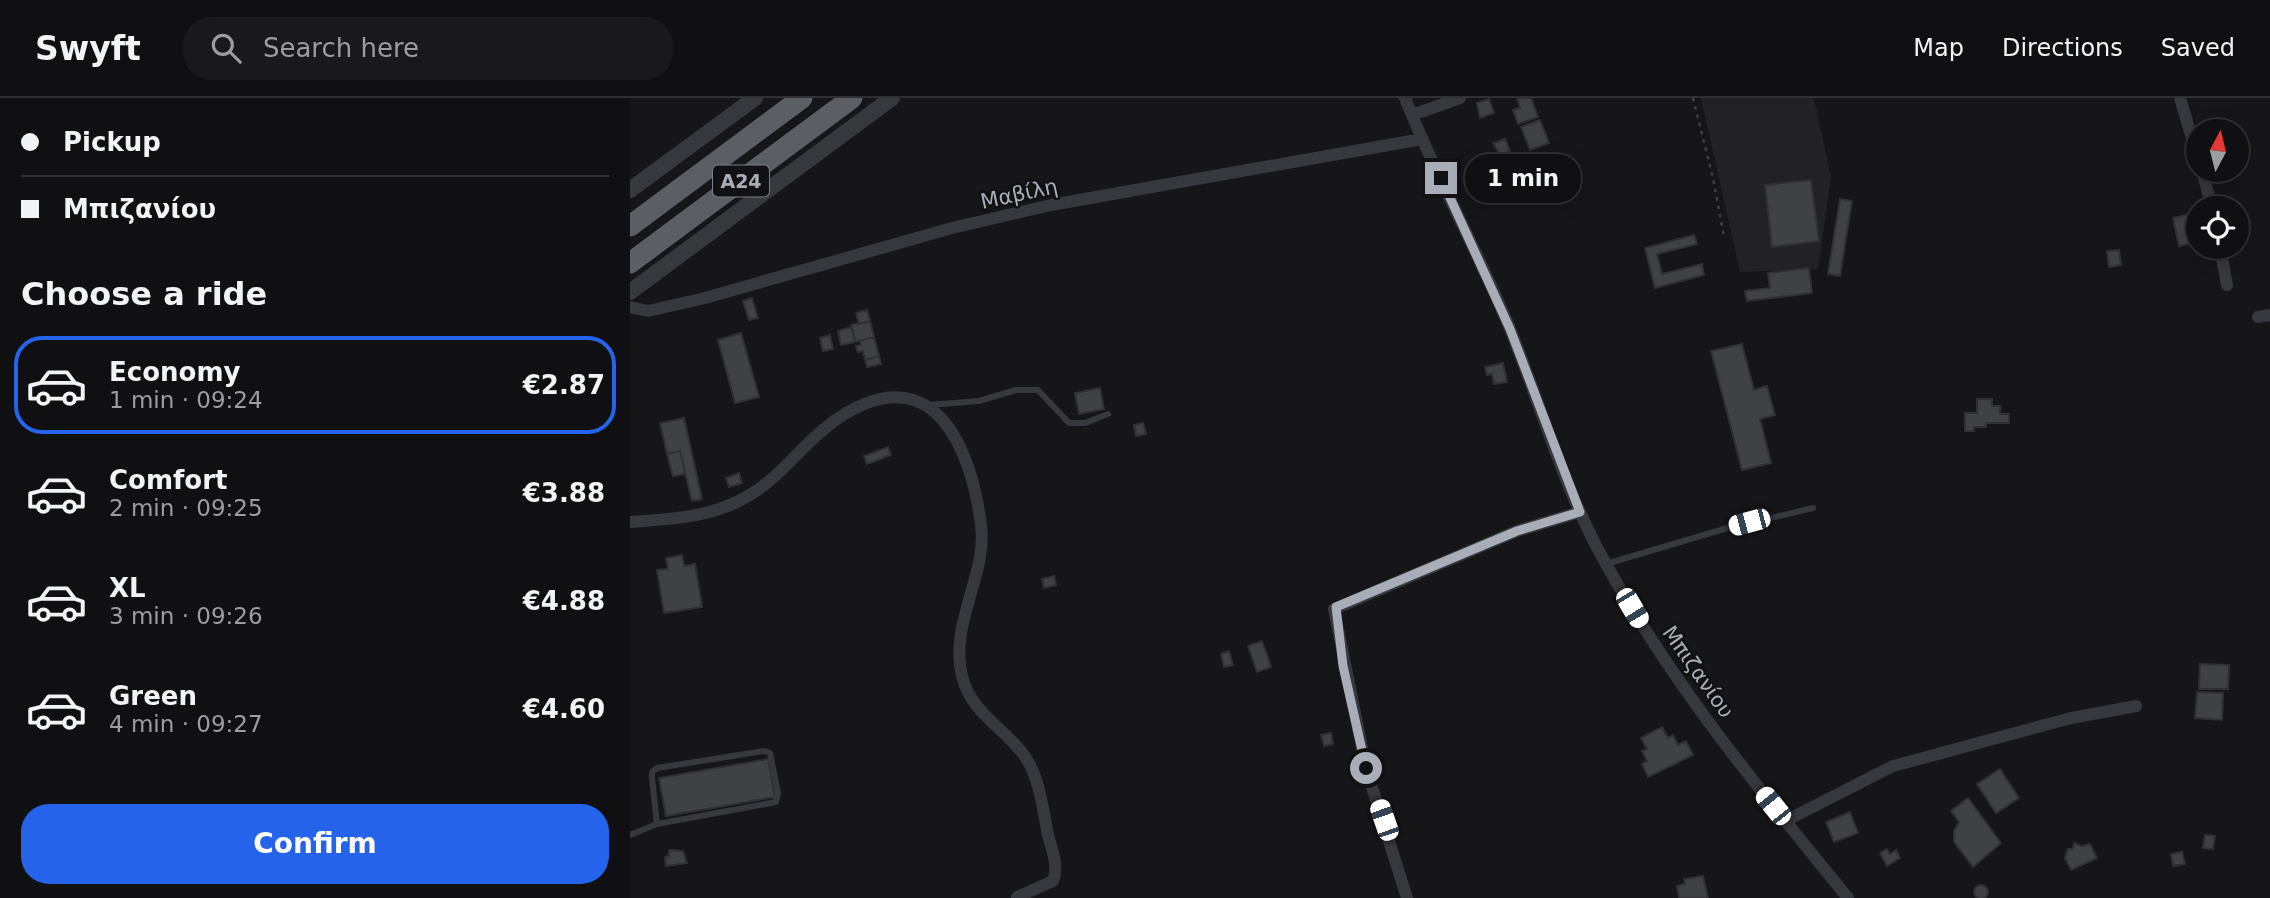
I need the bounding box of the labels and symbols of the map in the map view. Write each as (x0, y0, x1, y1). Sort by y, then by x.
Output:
north arrow (2186, 119, 2249, 182)
callout: 1 min (1466, 154, 1581, 202)
route end (1425, 162, 1457, 194)
road number: Α24 (713, 166, 769, 197)
street label: Μαβίλη (978, 174, 1060, 214)
car (1726, 506, 1773, 538)
car (1613, 585, 1652, 631)
street label: Μπιζανίου (1657, 621, 1739, 723)
route start (1350, 752, 1382, 784)
car (1752, 783, 1795, 829)
car (1368, 797, 1401, 843)

